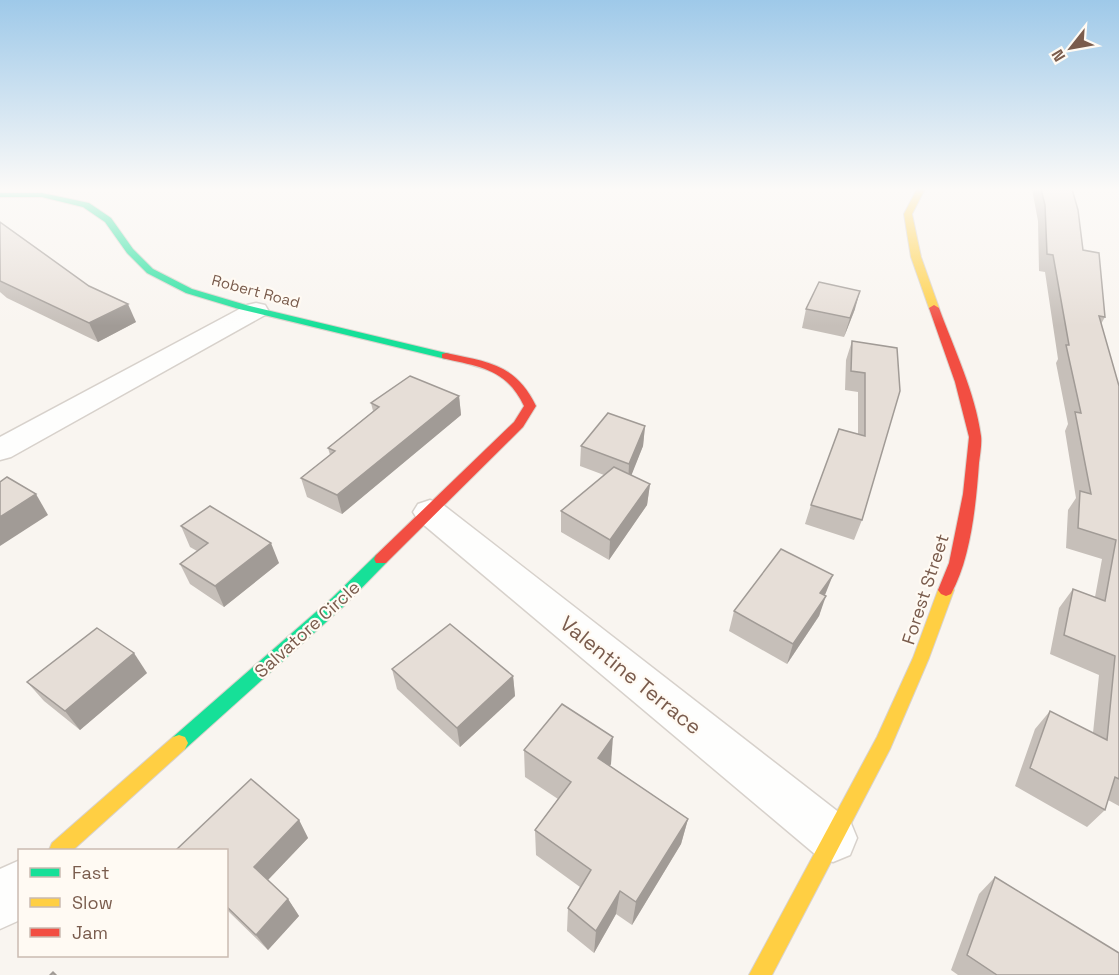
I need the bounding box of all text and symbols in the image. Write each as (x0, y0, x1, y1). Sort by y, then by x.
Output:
north arrow (1041, 18, 1101, 78)
text: N (1047, 45, 1070, 65)
street label: Robert Road (210, 270, 302, 312)
street label: Forest Street (896, 531, 954, 647)
street label: Salvatore Circle (249, 576, 365, 682)
street label: Valentine Terrace (555, 610, 707, 740)
legend (18, 849, 228, 957)
text: Fast (72, 861, 109, 884)
text: Slow (72, 891, 113, 914)
text: Jam (72, 921, 108, 944)

